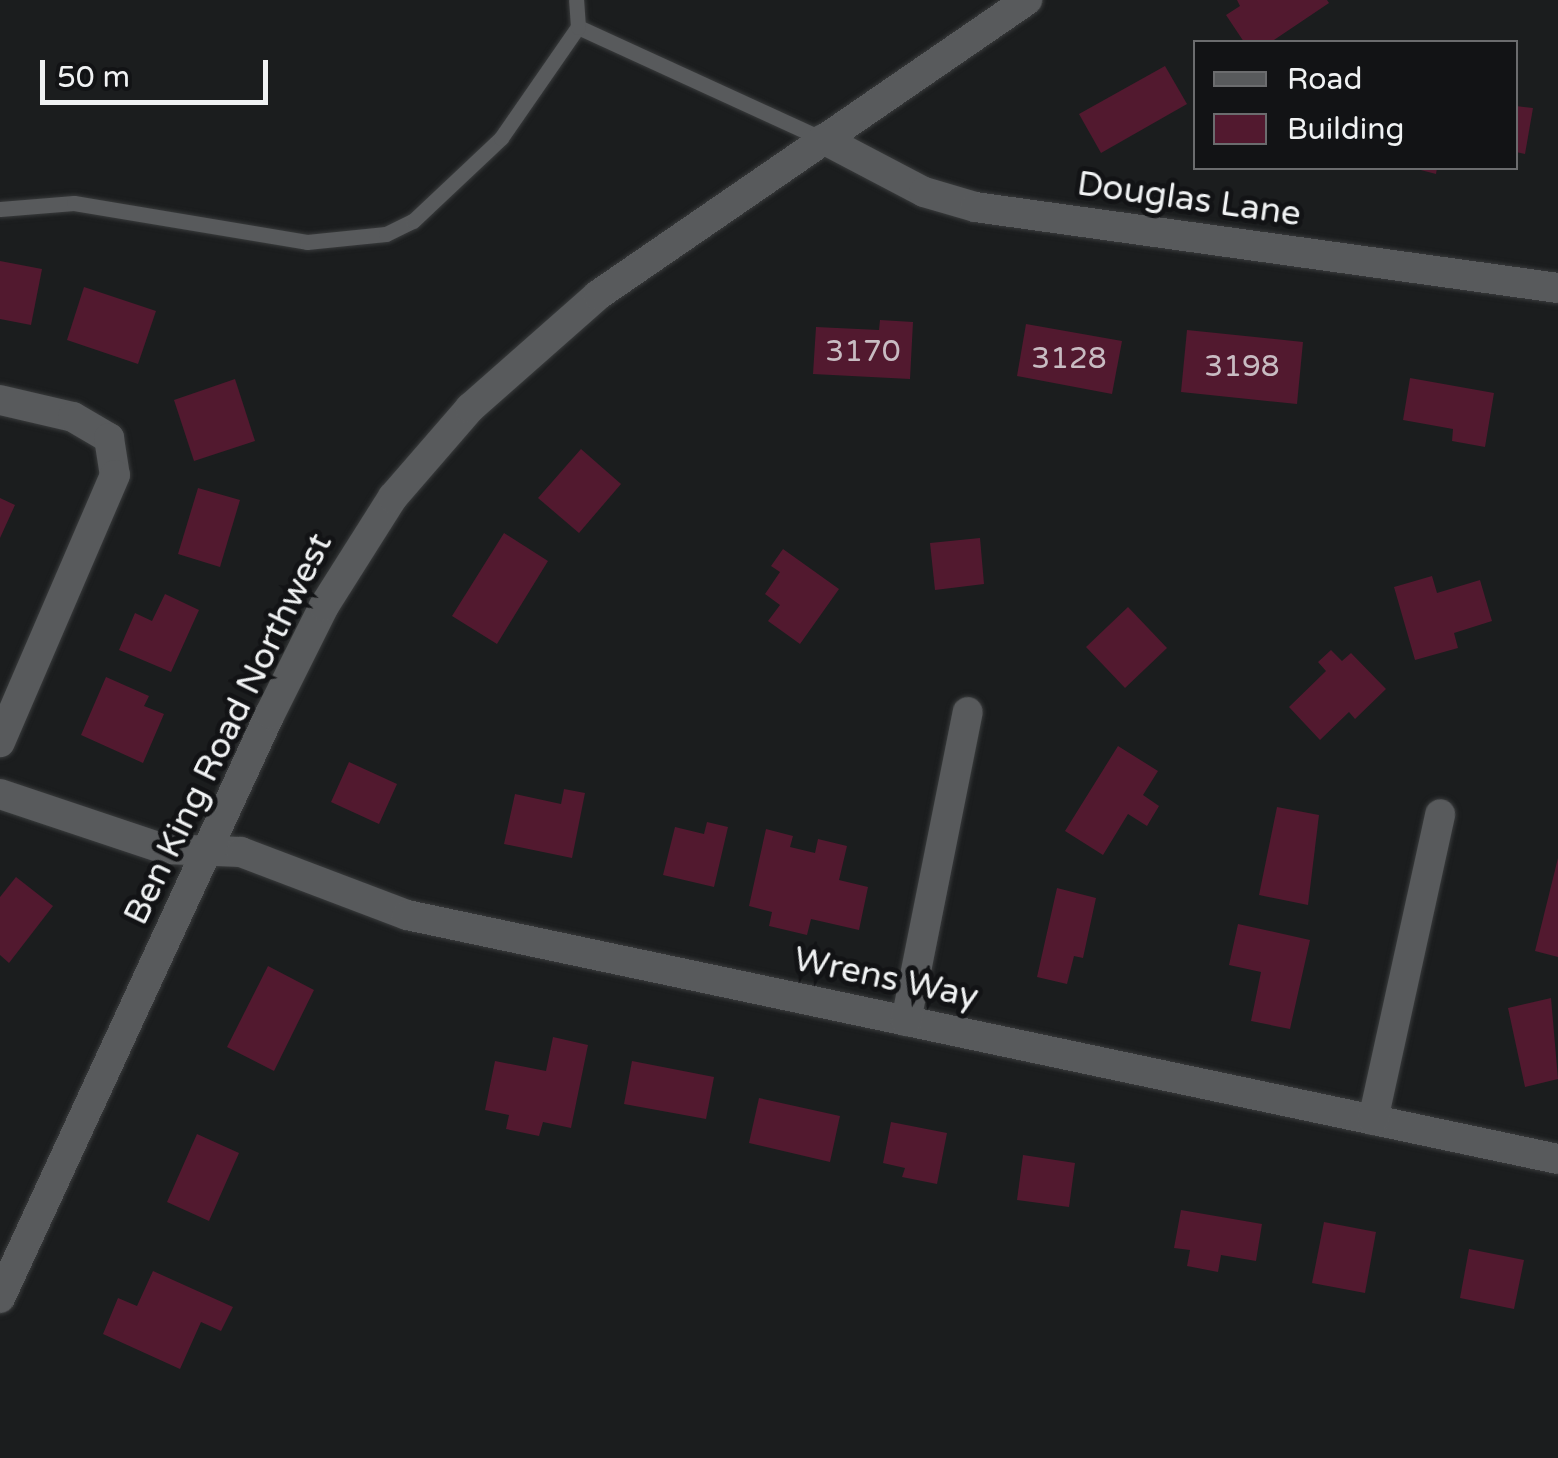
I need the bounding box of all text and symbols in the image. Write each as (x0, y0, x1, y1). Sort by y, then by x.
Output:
scale bar (45, 40, 272, 102)
legend (1193, 40, 1518, 170)
text: 50 m (57, 59, 130, 96)
text: Road (1287, 61, 1362, 98)
text: Building (1287, 111, 1404, 148)
street label: Douglas Lane (1074, 163, 1304, 235)
house number: 3170 (825, 334, 901, 370)
house number: 3128 (1031, 341, 1107, 377)
house number: 3198 (1204, 349, 1280, 385)
street label: Ben King Road Northwest (115, 527, 341, 931)
street label: Wrens Way (790, 938, 982, 1018)

